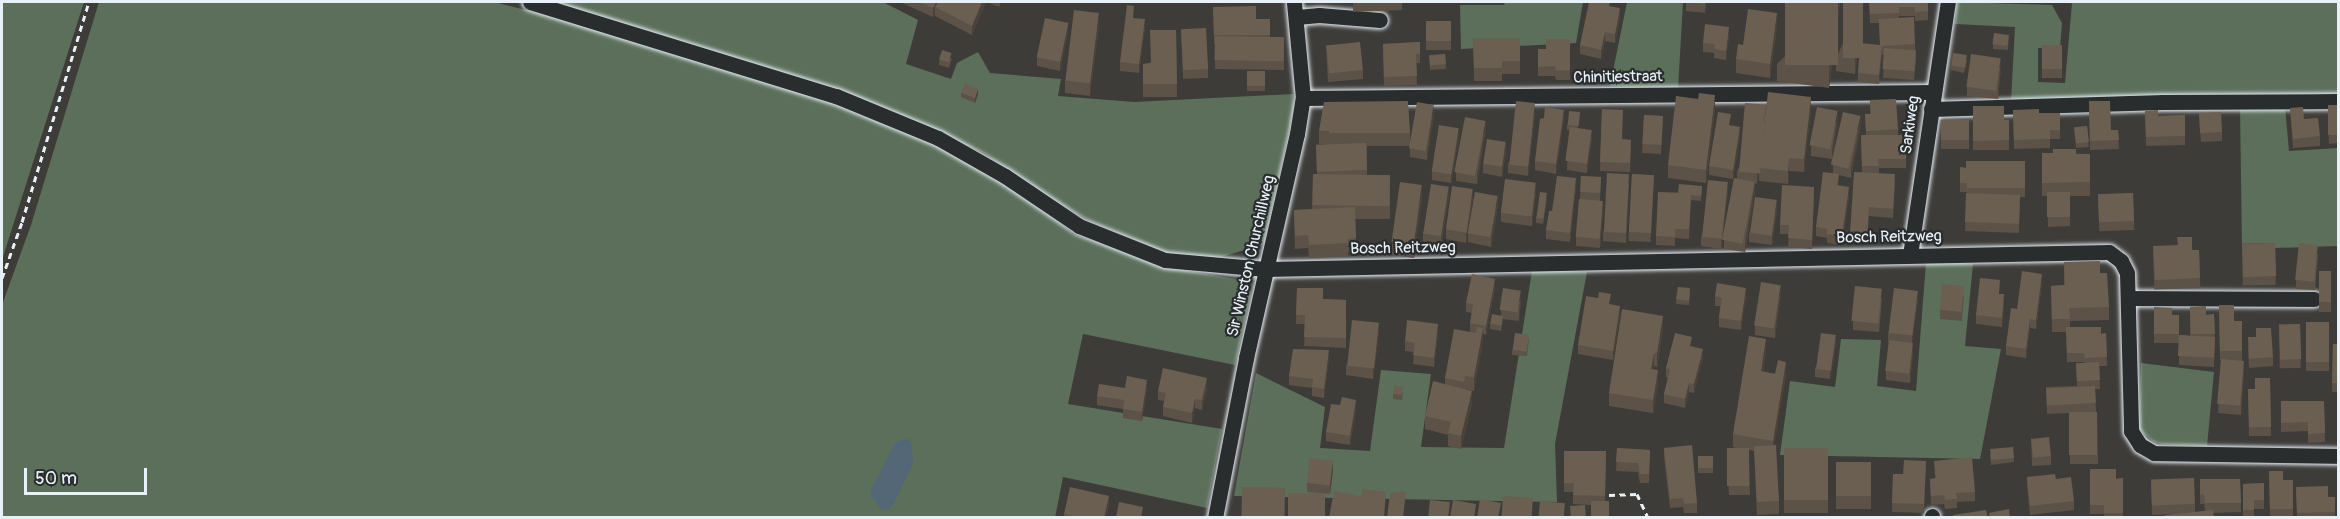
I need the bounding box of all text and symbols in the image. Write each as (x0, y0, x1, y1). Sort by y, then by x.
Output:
street label: Chinitiestraat (1573, 67, 1663, 87)
street label: Sarkiweg (1896, 95, 1924, 155)
street label: Sir Winston Churchillweg (1223, 173, 1279, 339)
street label: Bosch Reitzweg (1836, 226, 1942, 248)
street label: Bosch Reitzweg (1350, 237, 1456, 259)
scale bar (27, 456, 150, 494)
text: 50 m (35, 467, 77, 490)

